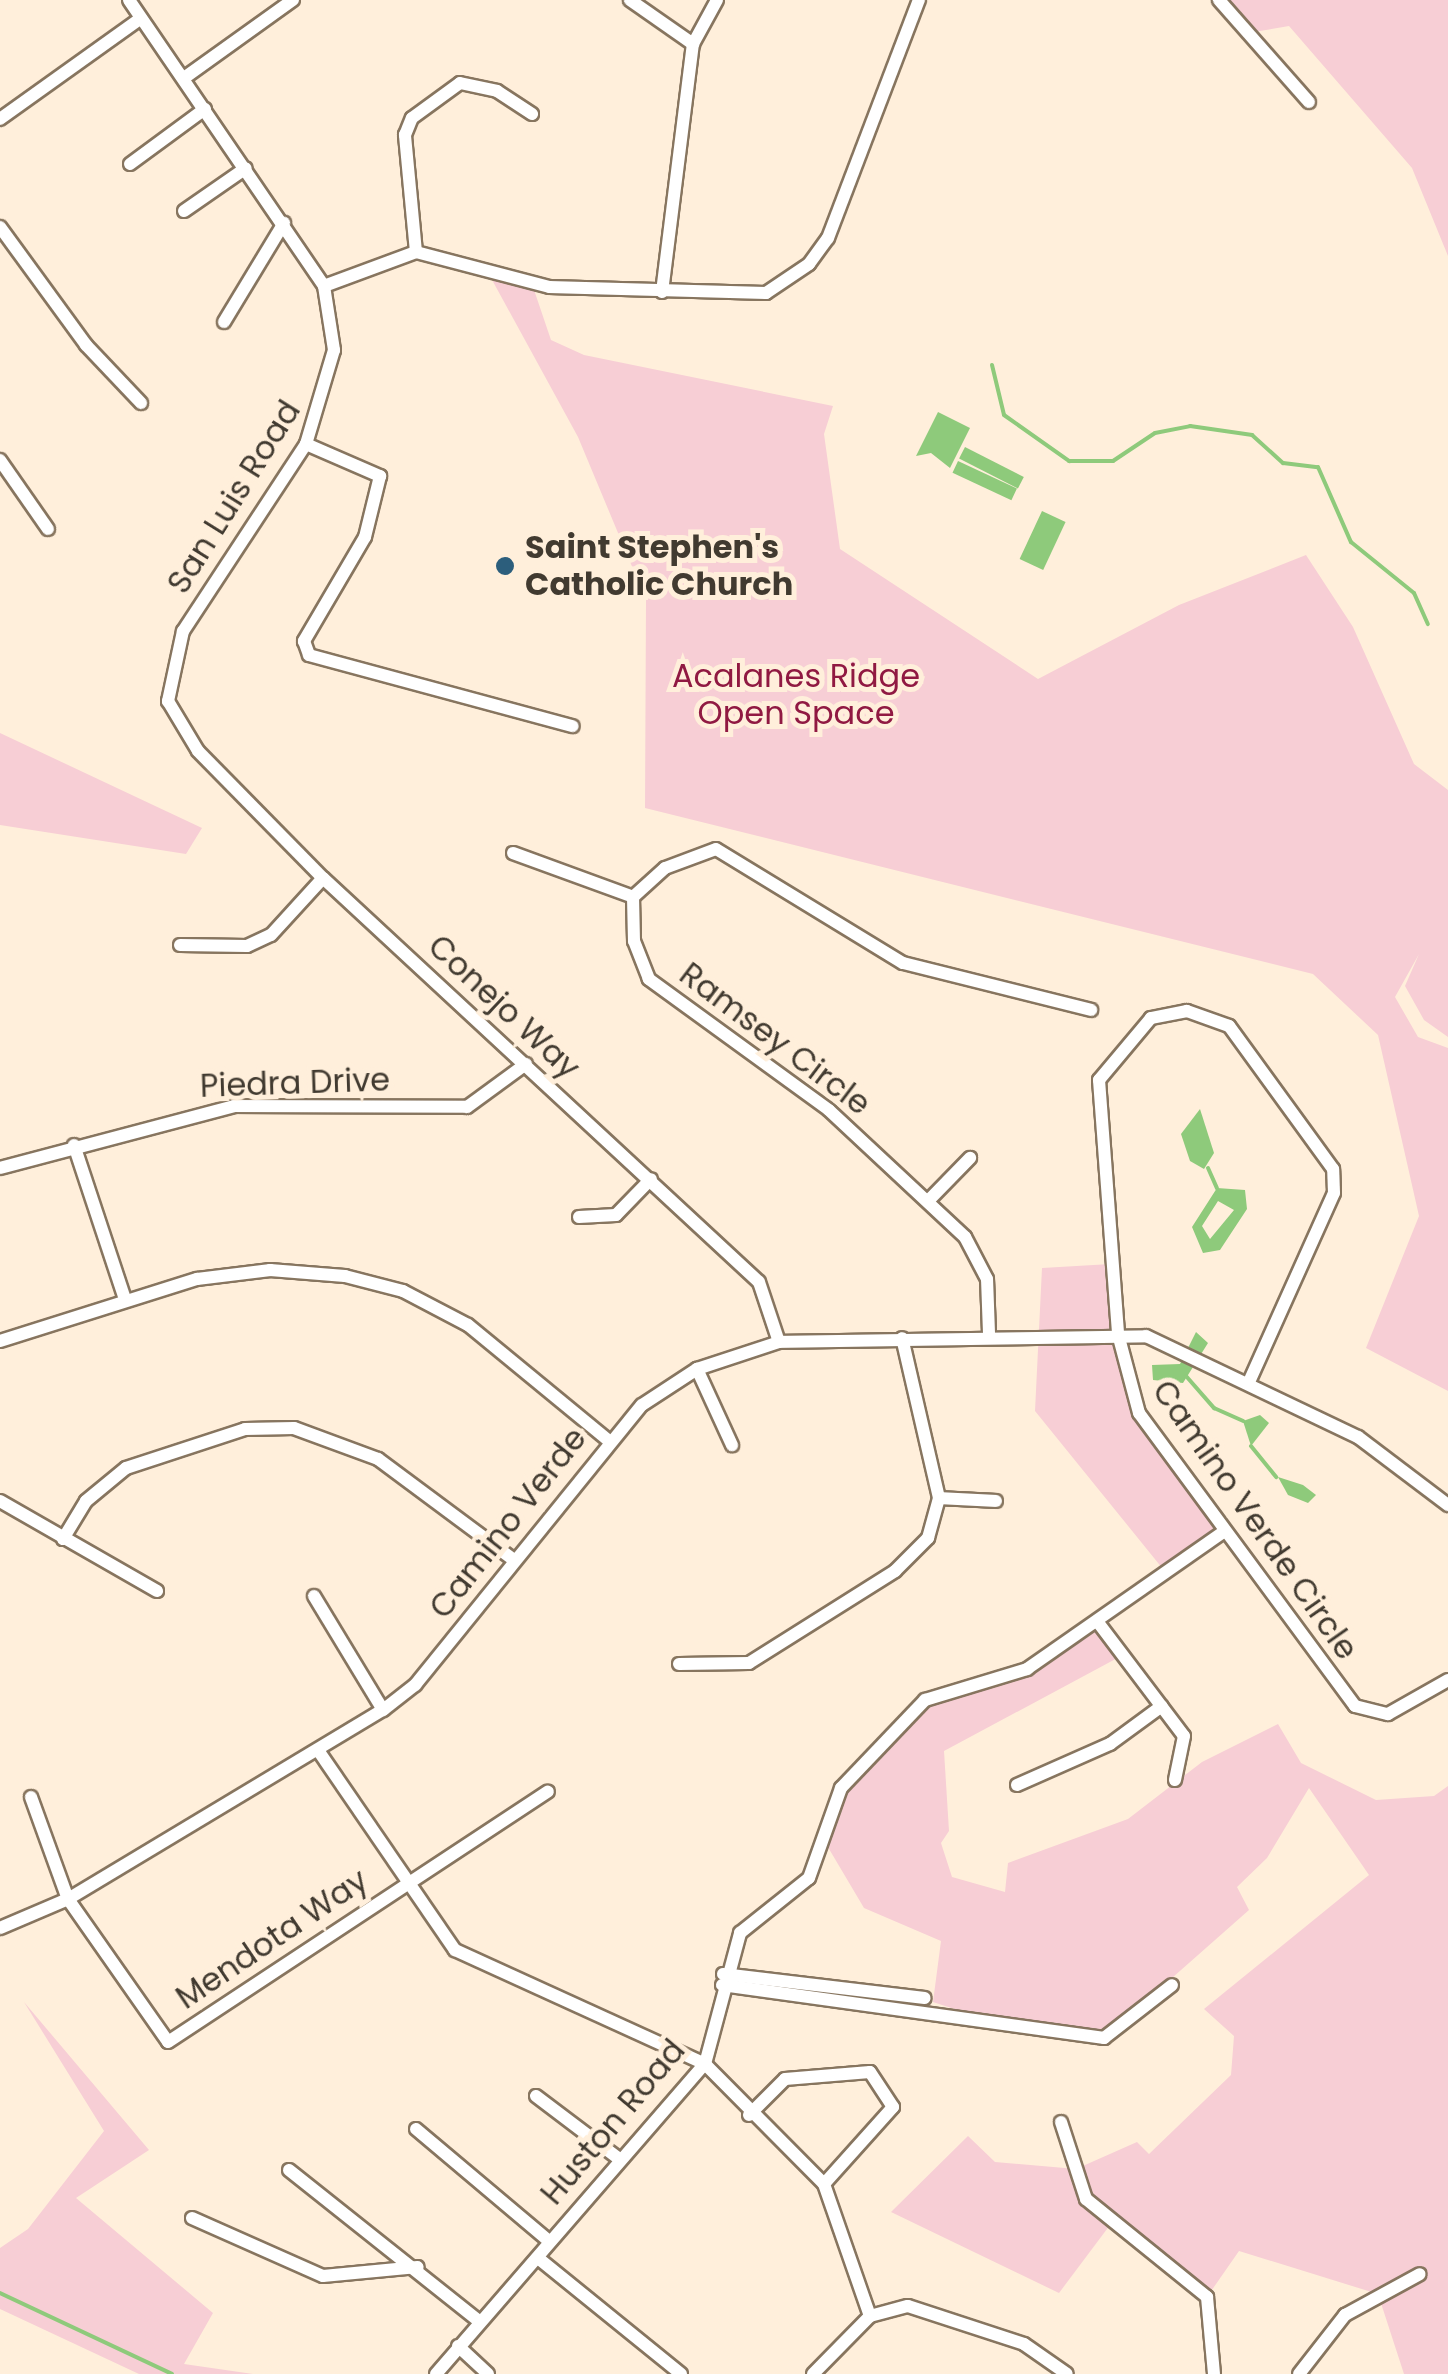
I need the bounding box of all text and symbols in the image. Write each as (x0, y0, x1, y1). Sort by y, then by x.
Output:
street label: San Luis Road (159, 394, 309, 600)
place label: Saint Stephen's Catholic Church (525, 529, 793, 604)
marker: Saint Stephen's Catholic Church (494, 555, 516, 577)
park label: Acalanes Ridge Open Space (672, 658, 920, 733)
street label: Conejo Way (420, 927, 588, 1087)
street label: Ramsey Circle (672, 955, 878, 1123)
street label: Piedra Drive (199, 1060, 391, 1106)
street label: Camino Verde Circle (1144, 1373, 1366, 1667)
street label: Camino Verde (422, 1420, 594, 1626)
street label: Mendota Way (169, 1861, 375, 2017)
street label: Huston Road (533, 2032, 693, 2212)

